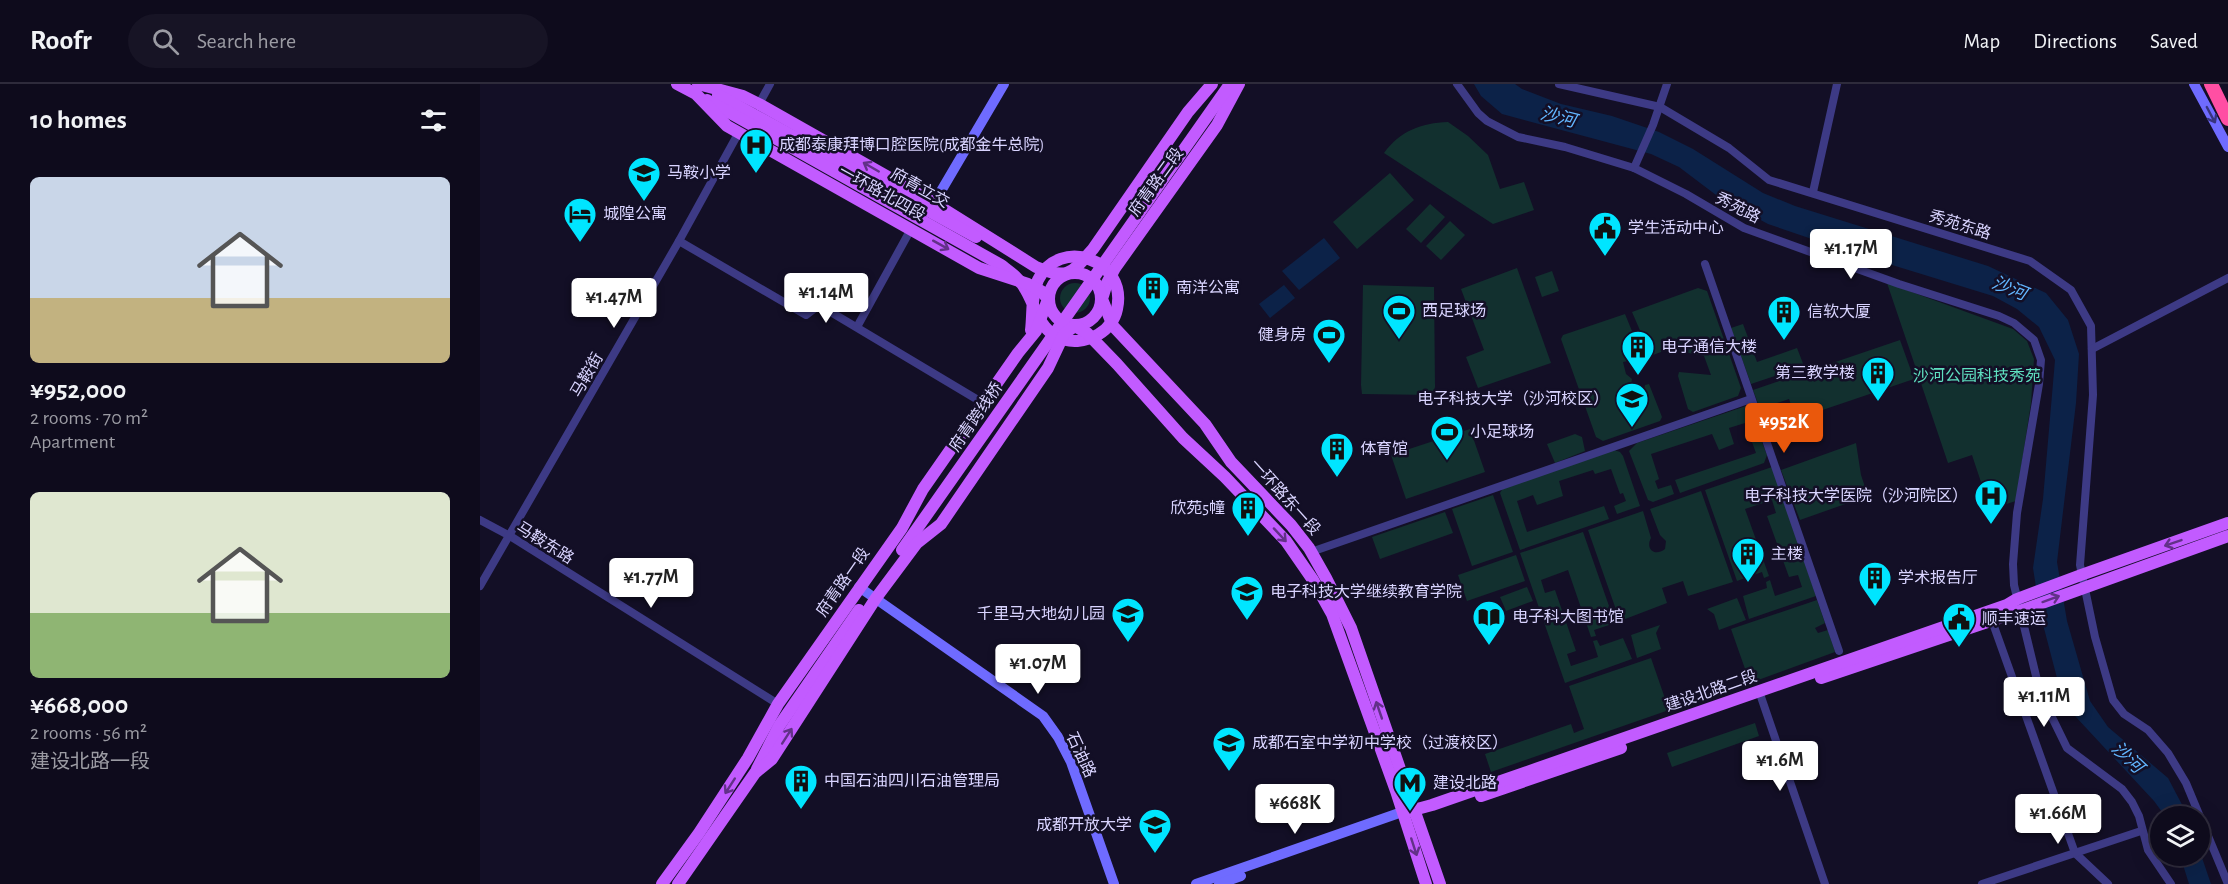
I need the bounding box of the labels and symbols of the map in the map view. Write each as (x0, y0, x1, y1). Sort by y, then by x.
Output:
water label: 沙河 (1538, 104, 1581, 132)
one-way arrow (2206, 106, 2217, 124)
hospital icon: 成都泰康拜博口腔医院(成都金牛总院) (738, 127, 774, 174)
place label: 成都泰康拜博口腔医院(成都金牛总院) (779, 136, 1045, 153)
street label: 府青路二段 (1125, 144, 1186, 219)
school or university icon: 马鞍小学 (626, 155, 662, 202)
one-way arrow (863, 161, 880, 173)
street label: 一环路北四段 (836, 162, 928, 223)
place label: 马鞍小学 (667, 164, 731, 181)
street label: 府青立交 (888, 165, 952, 211)
street label: 秀苑路 (1713, 189, 1763, 226)
hotel icon: 城隍公寓 (562, 196, 598, 243)
place label: 城隍公寓 (603, 205, 667, 222)
street label: 秀苑东路 (1927, 207, 1993, 242)
public building icon: 学生活动中心 (1587, 210, 1623, 257)
place label: 学生活动中心 (1628, 219, 1724, 236)
pin: ¥1.17M (1802, 229, 1900, 280)
one-way arrow (932, 240, 949, 252)
building icon: 南洋公寓 (1135, 270, 1171, 317)
pin: ¥1.14M (777, 273, 875, 324)
water label: 沙河 (1989, 273, 2032, 305)
pin: ¥1.47M (565, 278, 663, 329)
place label: 南洋公寓 (1176, 279, 1240, 296)
sports icon: 西足球场 (1381, 293, 1417, 340)
building icon: 信软大厦 (1766, 294, 1802, 341)
place label: 西足球场 (1422, 302, 1486, 319)
place label: 信软大厦 (1807, 303, 1871, 320)
sports icon: 健身房 (1311, 317, 1347, 364)
place label: 健身房 (1258, 326, 1306, 343)
building icon: 电子通信大楼 (1620, 329, 1656, 376)
place label: 电子通信大楼 (1661, 338, 1757, 355)
street label: 马鞍街 (567, 350, 606, 400)
building icon: 第三教学楼 (1860, 355, 1896, 402)
place label: 第三教学楼 (1775, 364, 1855, 381)
park label: 沙河公园科技秀苑 (1913, 367, 2041, 384)
street label: 府青跨线桥 (946, 379, 1006, 454)
school or university icon: 电子科技大学（沙河校区） (1614, 381, 1650, 428)
place label: 电子科技大学（沙河校区） (1417, 390, 1609, 407)
pin: ¥952K (1742, 403, 1826, 454)
sports icon: 小足球场 (1429, 414, 1465, 461)
place label: 小足球场 (1470, 423, 1534, 440)
building icon: 体育馆 (1319, 431, 1355, 478)
place label: 体育馆 (1360, 440, 1408, 457)
street label: 一环路东一段 (1247, 455, 1324, 538)
hospital icon: 电子科技大学医院（沙河院区） (1973, 478, 2009, 525)
place label: 电子科技大学医院（沙河院区） (1744, 487, 1968, 504)
building icon: 欣苑5幢 (1230, 490, 1266, 537)
place label: 欣苑5幢 (1170, 499, 1225, 516)
street label: 马鞍东路 (514, 518, 577, 567)
one-way arrow (1273, 527, 1287, 542)
building icon: 主楼 (1730, 536, 1766, 583)
one-way arrow (2164, 538, 2183, 549)
street label: 府青路一段 (813, 544, 873, 619)
place label: 主楼 (1771, 545, 1803, 562)
pin: ¥1.77M (602, 558, 700, 609)
building icon: 学术报告厅 (1857, 560, 1893, 607)
place label: 学术报告厅 (1898, 569, 1978, 586)
school or university icon: 电子科技大学继续教育学院 (1229, 574, 1265, 621)
place label: 电子科技大学继续教育学院 (1270, 583, 1462, 600)
one-way arrow (2042, 593, 2060, 604)
school or university icon: 千里马大地幼儿园 (1110, 596, 1146, 643)
library icon: 电子科大图书馆 (1471, 599, 1507, 646)
public building icon: 顺丰速运 (1941, 601, 1977, 648)
place label: 千里马大地幼儿园 (977, 605, 1105, 622)
place label: 电子科大图书馆 (1512, 608, 1624, 625)
place label: 顺丰速运 (1982, 610, 2046, 627)
pin: ¥1.07M (989, 644, 1087, 695)
street label: 建设北路二段 (1663, 667, 1759, 714)
pin: ¥1.11M (1995, 677, 2093, 728)
one-way arrow (1373, 701, 1384, 720)
school or university icon: 成都石室中学初中学校（过渡校区） (1211, 725, 1247, 772)
one-way arrow (781, 728, 793, 745)
street label: 石油路 (1064, 729, 1099, 780)
place label: 成都石室中学初中学校（过渡校区） (1252, 734, 1508, 751)
water label: 沙河 (2108, 738, 2149, 779)
pin: ¥1.6M (1738, 741, 1822, 792)
building icon: 中国石油四川石油管理局 (783, 763, 819, 810)
metro station icon: 建设北路 (1392, 765, 1428, 812)
place label: 中国石油四川石油管理局 (824, 772, 1000, 789)
place label: 建设北路 (1433, 774, 1497, 791)
one-way arrow (724, 777, 736, 793)
pin: ¥668K (1253, 784, 1337, 835)
pin: ¥1.66M (2009, 794, 2107, 845)
school or university icon: 成都开放大学 (1137, 807, 1173, 854)
place label: 成都开放大学 (1036, 816, 1132, 833)
one-way arrow (1409, 837, 1420, 856)

